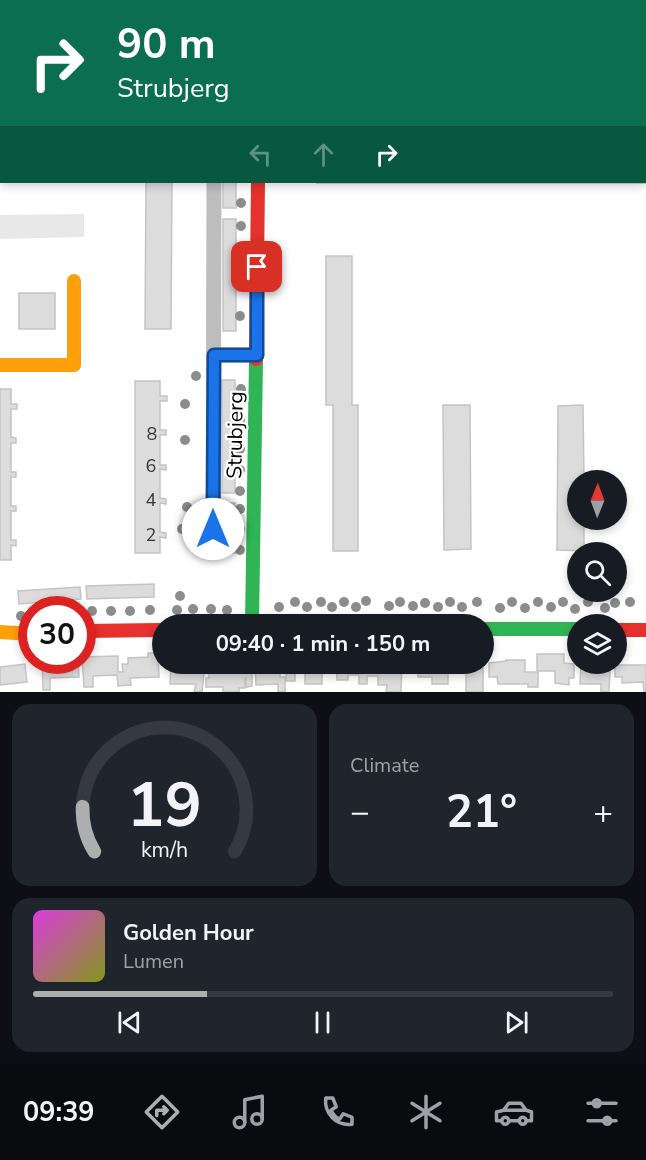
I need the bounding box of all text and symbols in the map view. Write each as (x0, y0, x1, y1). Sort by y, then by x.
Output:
text: 90 m (117, 16, 216, 73)
icon: right (18, 24, 96, 102)
text: Strubjerg (117, 70, 230, 107)
icon: left (244, 138, 277, 171)
icon: ahead (307, 138, 340, 171)
icon: right (370, 138, 403, 171)
pin (231, 241, 282, 292)
icon: arrive (240, 250, 273, 283)
street label: Strubjerg (220, 391, 250, 479)
house number: 8 (147, 422, 157, 446)
house number: 6 (146, 454, 156, 478)
north arrow (567, 470, 627, 530)
map controls (567, 470, 627, 674)
house number: 4 (146, 488, 157, 512)
position arrow (181, 497, 245, 561)
house number: 2 (146, 523, 156, 547)
button: search (567, 542, 627, 602)
speed limit sign: 30 (18, 596, 96, 674)
button: layers (567, 614, 627, 674)
text: 09:40 · 1 min · 150 m (216, 629, 430, 659)
text: Climate (350, 752, 419, 779)
text: 19 (127, 763, 202, 848)
text: 21° (446, 782, 517, 843)
text: − (350, 790, 370, 835)
text: + (593, 790, 613, 835)
text: km/h (141, 835, 188, 865)
text: Golden Hour (123, 918, 254, 948)
text: Lumen (123, 948, 184, 975)
icon: previous (113, 1006, 146, 1039)
icon: pause (306, 1006, 339, 1039)
icon: next (500, 1006, 533, 1039)
icon: directions (141, 1091, 183, 1133)
icon: music (229, 1091, 271, 1133)
icon: phone (317, 1091, 359, 1133)
icon: climate (405, 1091, 447, 1133)
icon: car (493, 1091, 535, 1133)
icon: filters (581, 1091, 623, 1133)
text: 09:39 (23, 1094, 95, 1131)

